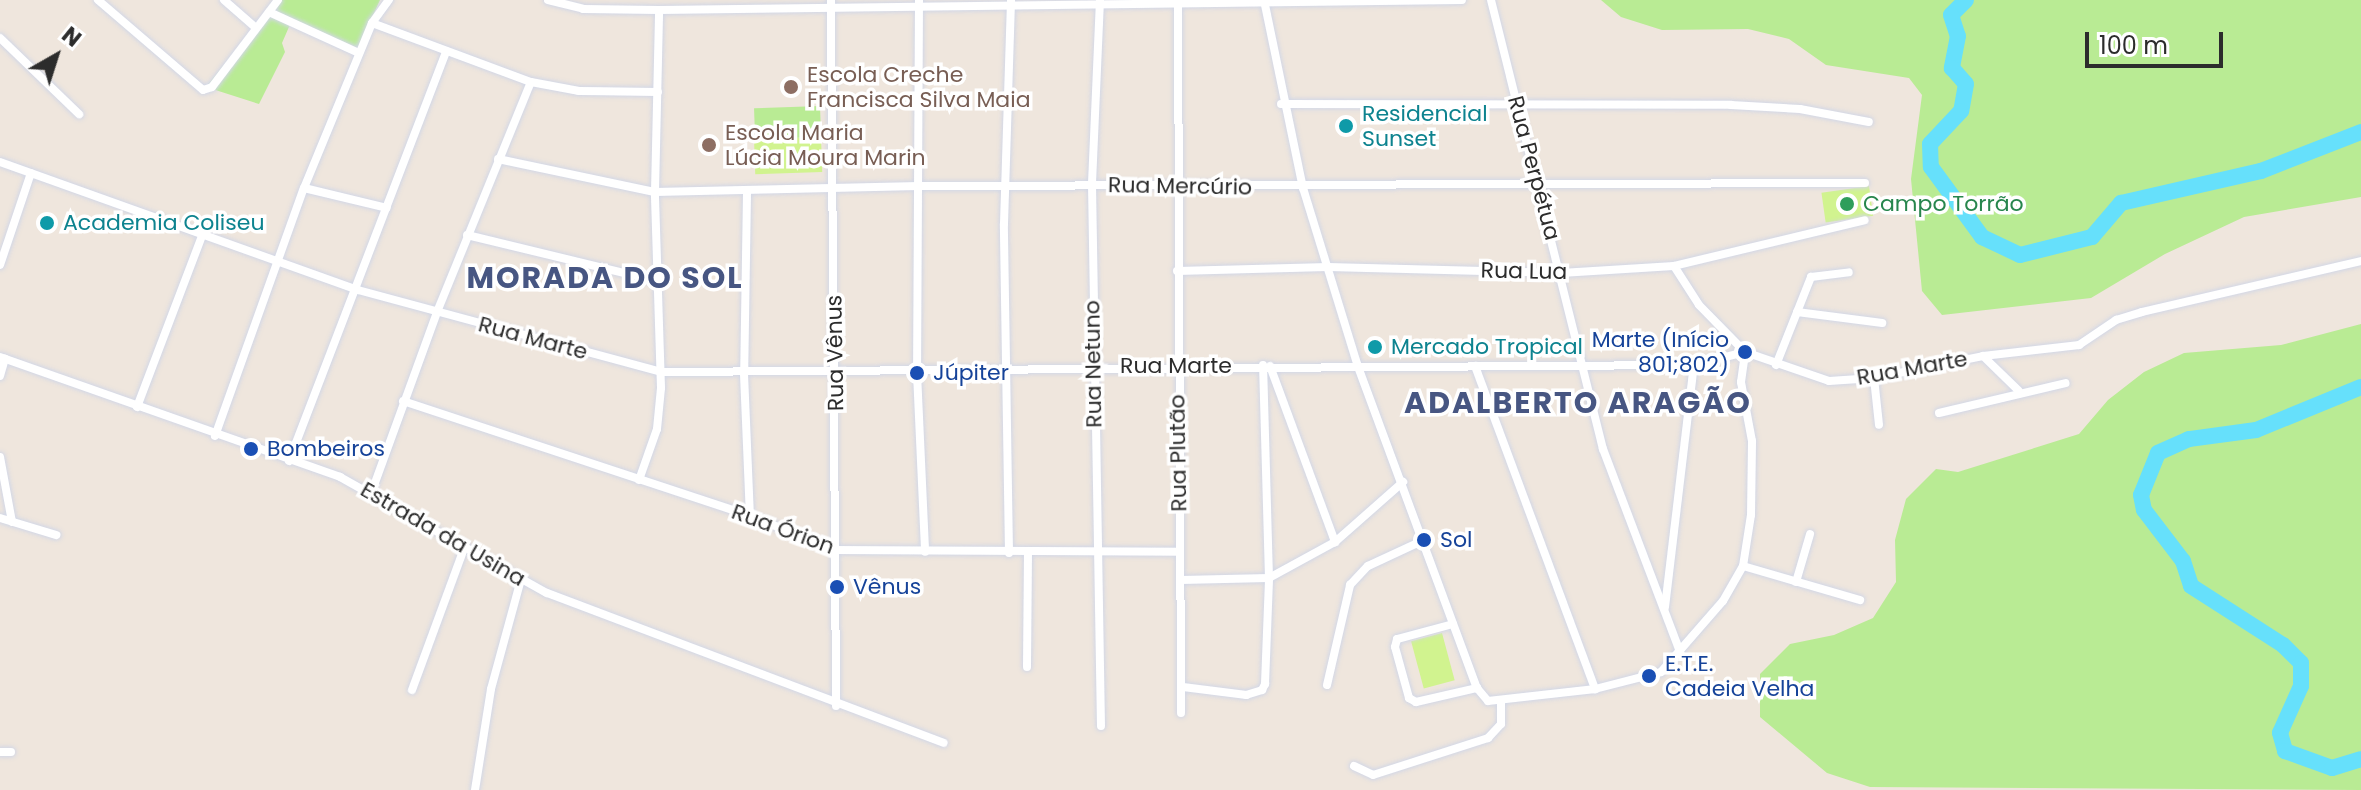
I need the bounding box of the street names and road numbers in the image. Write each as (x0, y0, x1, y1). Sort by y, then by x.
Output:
street label: Rua Perpétua (1502, 93, 1566, 243)
street label: Rua Mercúrio (1108, 172, 1252, 200)
street label: Rua Lua (1480, 257, 1568, 285)
street label: Rua Vênus (821, 295, 849, 411)
street label: Rua Netuno (1079, 300, 1107, 428)
street label: Rua Marte (476, 311, 590, 365)
street label: Rua Marte (1855, 345, 1969, 391)
street label: Rua Marte (1120, 353, 1232, 379)
street label: Rua Plutão (1164, 394, 1192, 512)
street label: Estrada da Usina (356, 476, 530, 592)
street label: Rua Órion (728, 498, 838, 560)

